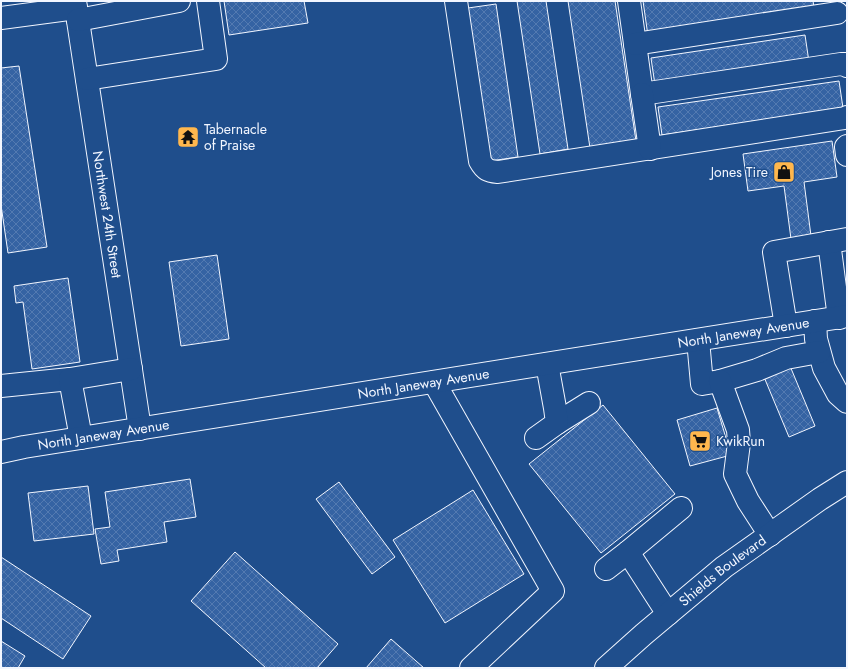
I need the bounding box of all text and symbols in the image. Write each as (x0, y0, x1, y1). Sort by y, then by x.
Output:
place label: Tabernacle of Praise (204, 119, 267, 155)
temple icon: Tabernacle of Praise (175, 124, 201, 150)
street label: Northwest 24th Street (88, 150, 127, 280)
shop icon: Jones Tire (771, 159, 797, 185)
place label: Jones Tire (709, 162, 768, 182)
street label: North Janeway Avenue (676, 312, 811, 353)
street label: North Janeway Avenue (356, 363, 491, 404)
street label: North Janeway Avenue (36, 414, 171, 455)
supermarket icon: KwikRun (687, 428, 713, 454)
place label: KwikRun (716, 431, 765, 451)
street label: Shields Boulevard (674, 530, 770, 611)

